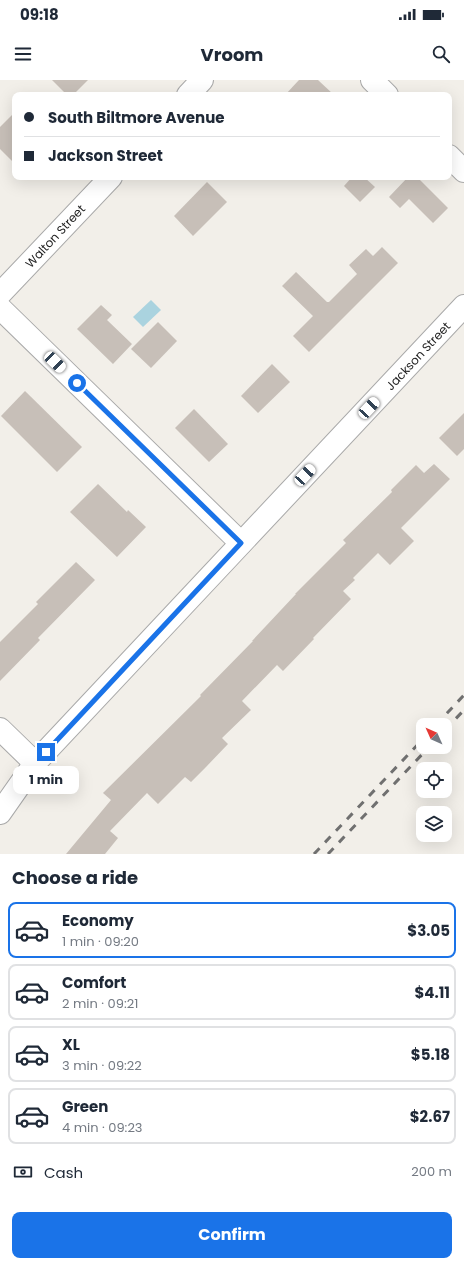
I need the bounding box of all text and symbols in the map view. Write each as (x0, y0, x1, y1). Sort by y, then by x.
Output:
text: 09:18 (20, 4, 59, 25)
text: Vroom (201, 42, 263, 67)
icon: menu (12, 43, 34, 65)
icon: search (430, 43, 452, 65)
text: South Biltmore Avenue (48, 107, 225, 128)
text: Jackson Street (48, 145, 163, 166)
street label: Walton Street (21, 201, 89, 271)
street label: Jackson Street (382, 318, 454, 394)
car (42, 349, 68, 375)
route start (68, 374, 86, 392)
car (356, 395, 382, 421)
car (292, 462, 318, 488)
north arrow (416, 718, 452, 754)
map controls (416, 718, 452, 842)
route end (37, 743, 55, 761)
button: locate (416, 762, 452, 798)
callout: 1 min (13, 766, 79, 794)
text: 1 min (29, 770, 63, 789)
button: layers (416, 806, 452, 842)
text: Choose a ride (12, 865, 138, 890)
text: Economy (62, 910, 134, 931)
icon: car (14, 912, 50, 948)
text: $3.05 (407, 920, 450, 941)
text: 1 min · 09:20 (62, 932, 139, 951)
text: Comfort (62, 972, 126, 993)
icon: car (14, 974, 50, 1010)
text: $4.11 (414, 982, 450, 1003)
text: 2 min · 09:21 (62, 994, 138, 1013)
text: XL (62, 1034, 80, 1055)
icon: car (14, 1036, 50, 1072)
text: $5.18 (411, 1044, 450, 1065)
text: 3 min · 09:22 (62, 1056, 142, 1075)
text: Green (62, 1096, 108, 1117)
icon: car (14, 1098, 50, 1134)
text: $2.67 (410, 1106, 450, 1127)
text: 4 min · 09:23 (62, 1118, 143, 1137)
icon: cash (12, 1161, 34, 1183)
text: Cash (44, 1162, 83, 1183)
text: 200 m (411, 1162, 452, 1181)
button: Confirm (12, 1212, 452, 1258)

